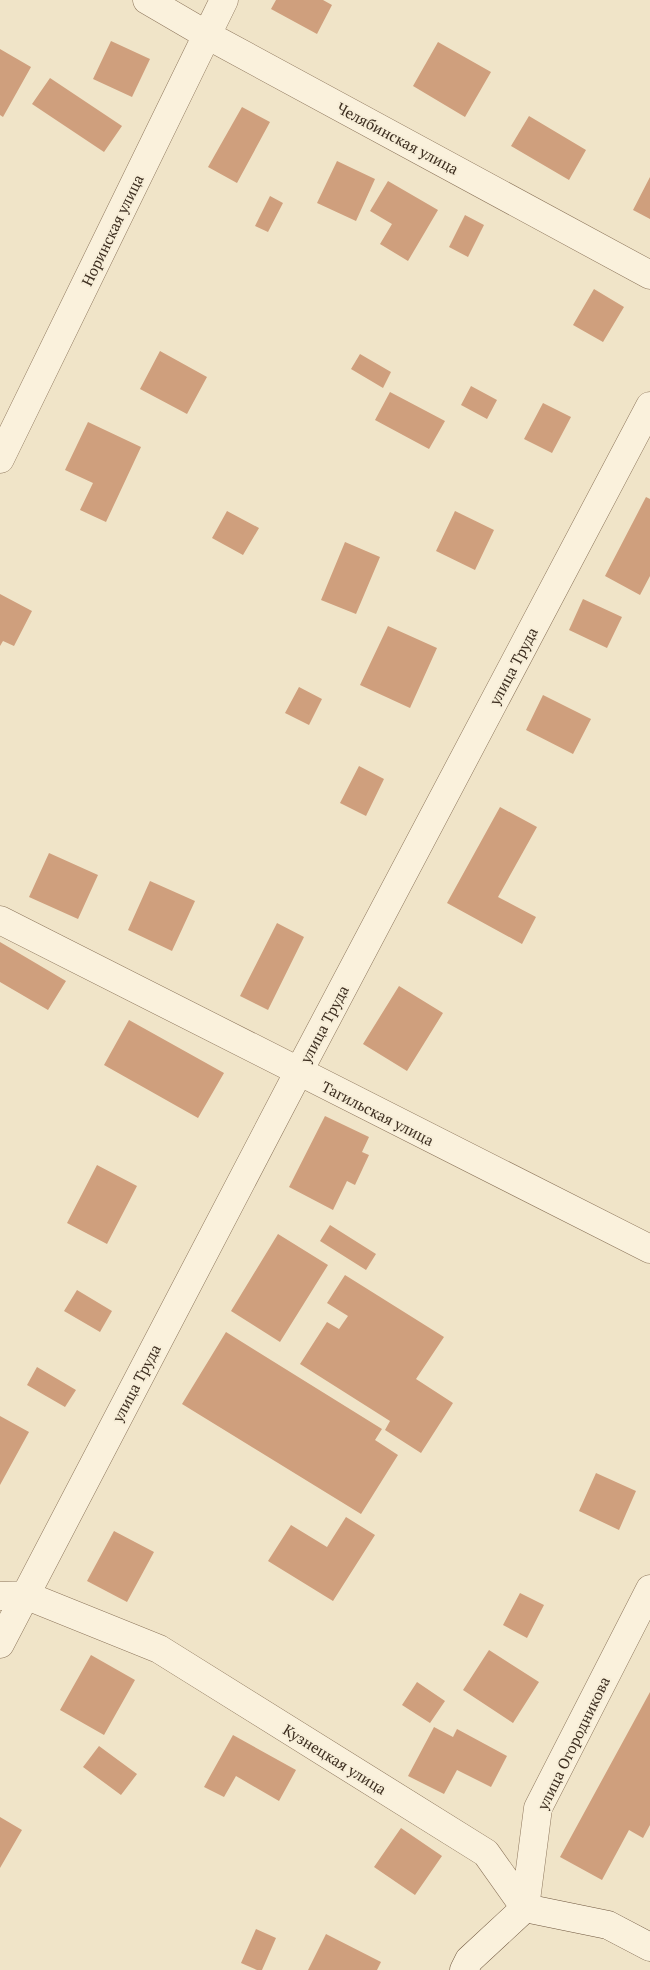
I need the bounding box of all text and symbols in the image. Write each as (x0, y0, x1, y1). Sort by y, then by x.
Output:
street label: Челябинская улица (334, 97, 463, 179)
street label: Норинская улица (76, 171, 148, 289)
street label: улица Труда (484, 623, 542, 709)
street label: улица Труда (295, 981, 353, 1067)
street label: Тагильская улица (319, 1076, 438, 1150)
street label: улица Труда (107, 1340, 165, 1426)
street label: улица Огородникова (532, 1673, 614, 1814)
street label: Кузнецкая улица (280, 1719, 391, 1799)

